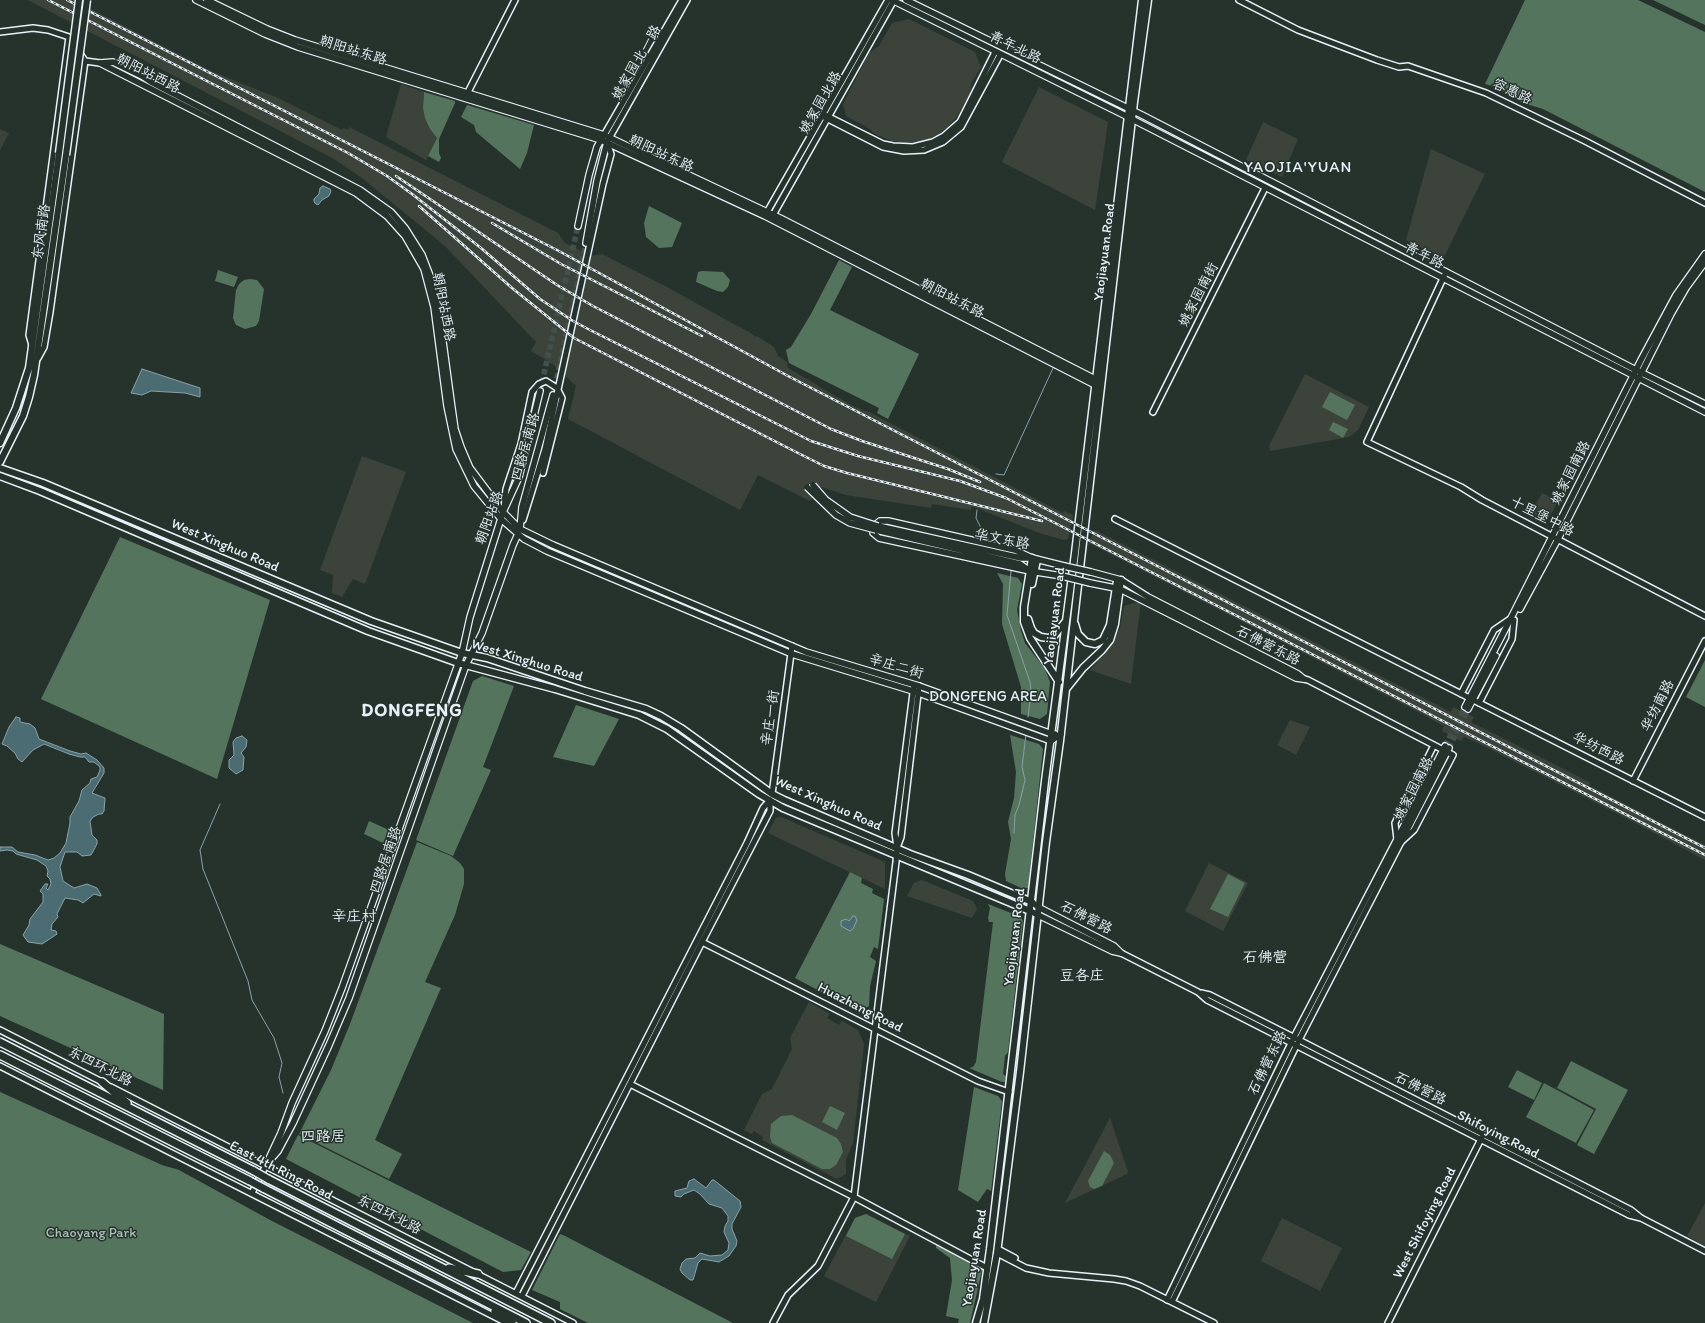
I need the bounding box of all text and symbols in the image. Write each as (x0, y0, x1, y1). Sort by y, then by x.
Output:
street label: 姚家园北一路 (609, 22, 665, 104)
street label: 青年北路 (986, 28, 1044, 68)
street label: 朝阳站东路 (317, 33, 389, 69)
street label: 朝阳站西路 (113, 51, 183, 97)
street label: 姚家园北路 (796, 68, 846, 138)
street label: 容惠路 (1489, 76, 1535, 108)
street label: 朝阳站东路 (626, 132, 696, 176)
district label: YAOJIA'YUAN (1244, 158, 1352, 178)
street label: Yaojiayuan Road (1091, 202, 1119, 302)
street label: 东风南路 (30, 203, 54, 261)
street label: 青年路 (1401, 239, 1447, 273)
street label: 姚家园南街 (1176, 260, 1222, 330)
street label: 朝阳站西路 (428, 271, 458, 343)
street label: 朝阳站东路 (917, 276, 987, 322)
street label: 四路居南路 (508, 411, 544, 483)
street label: 姚家园南路 (1548, 438, 1594, 508)
street label: 朝阳站路 (473, 489, 507, 547)
street label: 十里堡中路 (1507, 494, 1577, 540)
street label: West Xinghuo Road (168, 516, 282, 576)
street label: 华文东路 (973, 526, 1031, 554)
street label: Yaojiayuan Road (1041, 566, 1069, 666)
street label: 石佛营东路 (1233, 623, 1303, 669)
street label: West Xinghuo Road (469, 636, 585, 686)
street label: 辛庄二街 (867, 651, 925, 683)
street label: 华纺南路 (1638, 677, 1678, 735)
district label: DONGFENG AREA (923, 688, 1053, 706)
street label: 辛庄一街 (759, 689, 783, 747)
district label: DONGFENG (361, 700, 463, 722)
street label: 华纺西路 (1569, 729, 1627, 769)
street label: 姚家园南路 (1391, 754, 1437, 824)
street label: West Xinghuo Road (772, 773, 884, 835)
street label: 四路居南路 (367, 824, 405, 896)
street label: Yaojiayuan Road (1001, 887, 1029, 987)
street label: 石佛营路 (1057, 898, 1115, 938)
district label: 辛庄村 (332, 908, 376, 926)
district label: 石佛营 (1243, 949, 1287, 967)
district label: 豆各庄 (1060, 967, 1104, 985)
street label: Huazhang Road (814, 979, 906, 1037)
street label: 石佛营东路 (1245, 1028, 1291, 1098)
street label: 东四环北路 (65, 1044, 135, 1090)
street label: 石佛营路 (1391, 1069, 1449, 1109)
street label: Shifoying Road (1454, 1107, 1542, 1163)
district label: 四路居 (301, 1128, 345, 1146)
street label: East 4th Ring Road (226, 1138, 336, 1204)
street label: West Shifoying Road (1390, 1165, 1460, 1281)
street label: 东四环北路 (354, 1192, 424, 1238)
street label: Yaojiayuan Road (959, 1208, 991, 1308)
park label: Chaoyang Park (46, 1225, 136, 1241)

